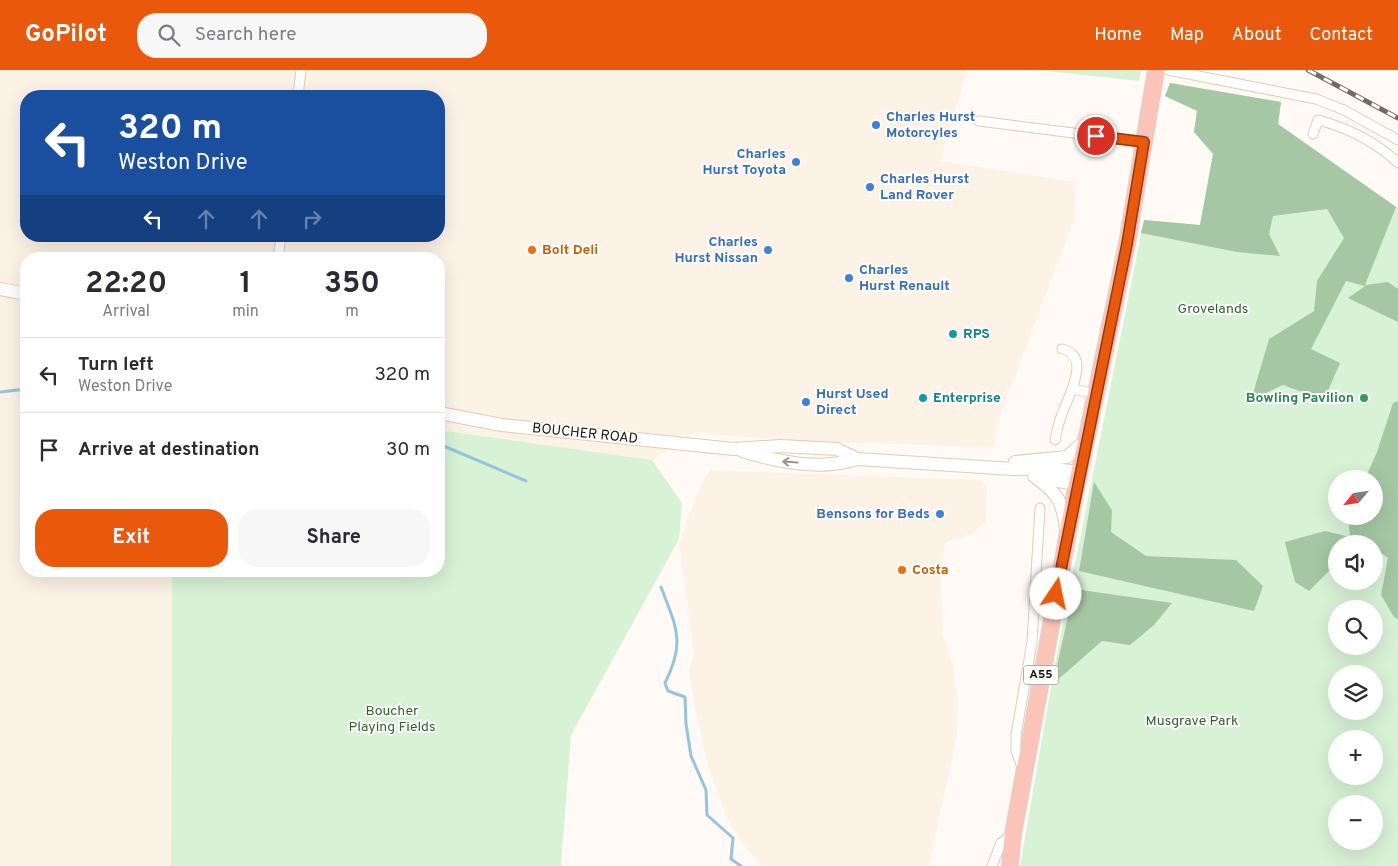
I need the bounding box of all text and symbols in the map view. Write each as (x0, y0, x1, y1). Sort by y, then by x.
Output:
search box (137, 13, 487, 58)
text: GoPilot (25, 20, 107, 50)
icon: search (155, 21, 183, 49)
text: Search here (195, 23, 296, 47)
text: Home (1094, 24, 1142, 47)
text: Map (1170, 24, 1204, 47)
text: About (1232, 24, 1281, 47)
text: Contact (1309, 24, 1373, 47)
text: 320 m (118, 107, 222, 151)
place label: Charles Hurst Motorcyles (886, 109, 975, 142)
icon: left (35, 110, 100, 175)
pin (1075, 115, 1117, 157)
marker: Charles Hurst Motorcyles (870, 119, 882, 131)
icon: arrive (1082, 122, 1110, 150)
place label: Charles Hurst Toyota (702, 146, 786, 179)
text: Weston Drive (118, 150, 248, 177)
marker: Charles Hurst Toyota (790, 156, 802, 168)
place label: Charles Hurst Land Rover (880, 171, 969, 204)
marker: Charles Hurst Land Rover (864, 181, 876, 193)
icon: left (139, 205, 167, 233)
icon: ahead (192, 205, 220, 233)
icon: ahead (245, 205, 273, 233)
icon: right (298, 205, 326, 233)
place label: Charles Hurst Nissan (674, 234, 758, 267)
place label: Bolt Deli (542, 242, 598, 259)
marker: Bolt Deli (526, 244, 538, 256)
marker: Charles Hurst Nissan (762, 244, 774, 256)
place label: Charles Hurst Renault (859, 262, 950, 295)
text: 22:20 (85, 266, 167, 303)
text: 1 (240, 266, 252, 303)
text: 350 (324, 266, 380, 303)
marker: Charles Hurst Renault (843, 272, 855, 284)
park label: Grovelands (1178, 301, 1248, 318)
text: Arrival (102, 302, 150, 322)
text: min (232, 302, 259, 322)
text: m (345, 302, 359, 322)
place label: RPS (963, 326, 990, 343)
marker: RPS (947, 328, 959, 340)
text: Turn left (78, 353, 154, 377)
icon: left (35, 361, 63, 389)
text: 320 m (375, 363, 430, 387)
text: Weston Drive (78, 377, 172, 397)
place label: Hurst Used Direct (816, 386, 889, 419)
place label: Enterprise (933, 390, 1001, 407)
place label: Bowling Pavilion (1246, 390, 1354, 407)
marker: Enterprise (917, 392, 929, 404)
marker: Bowling Pavilion (1358, 392, 1370, 404)
marker: Hurst Used Direct (800, 396, 812, 408)
street label: BOUCHER ROAD (531, 420, 639, 448)
icon: arrive (35, 436, 63, 464)
text: Arrive at destination (78, 438, 259, 462)
text: 30 m (386, 438, 430, 462)
one-way arrow (782, 458, 798, 467)
north arrow (1328, 470, 1382, 525)
map controls (1328, 470, 1383, 850)
place label: Bensons for Beds (816, 506, 930, 523)
marker: Bensons for Beds (934, 508, 946, 520)
button: Exit (35, 509, 228, 567)
button: Share (238, 509, 430, 567)
button: sound (1328, 535, 1383, 590)
place label: Costa (912, 562, 949, 579)
marker: Costa (896, 564, 908, 576)
position arrow (1029, 567, 1081, 619)
button: search (1328, 600, 1383, 655)
button: layers (1328, 665, 1383, 720)
road number: A55 (1024, 666, 1058, 684)
park label: Boucher Playing Fields (348, 703, 436, 736)
park label: Musgrave Park (1146, 713, 1238, 730)
button: + (1328, 730, 1383, 785)
button: − (1328, 795, 1383, 850)

